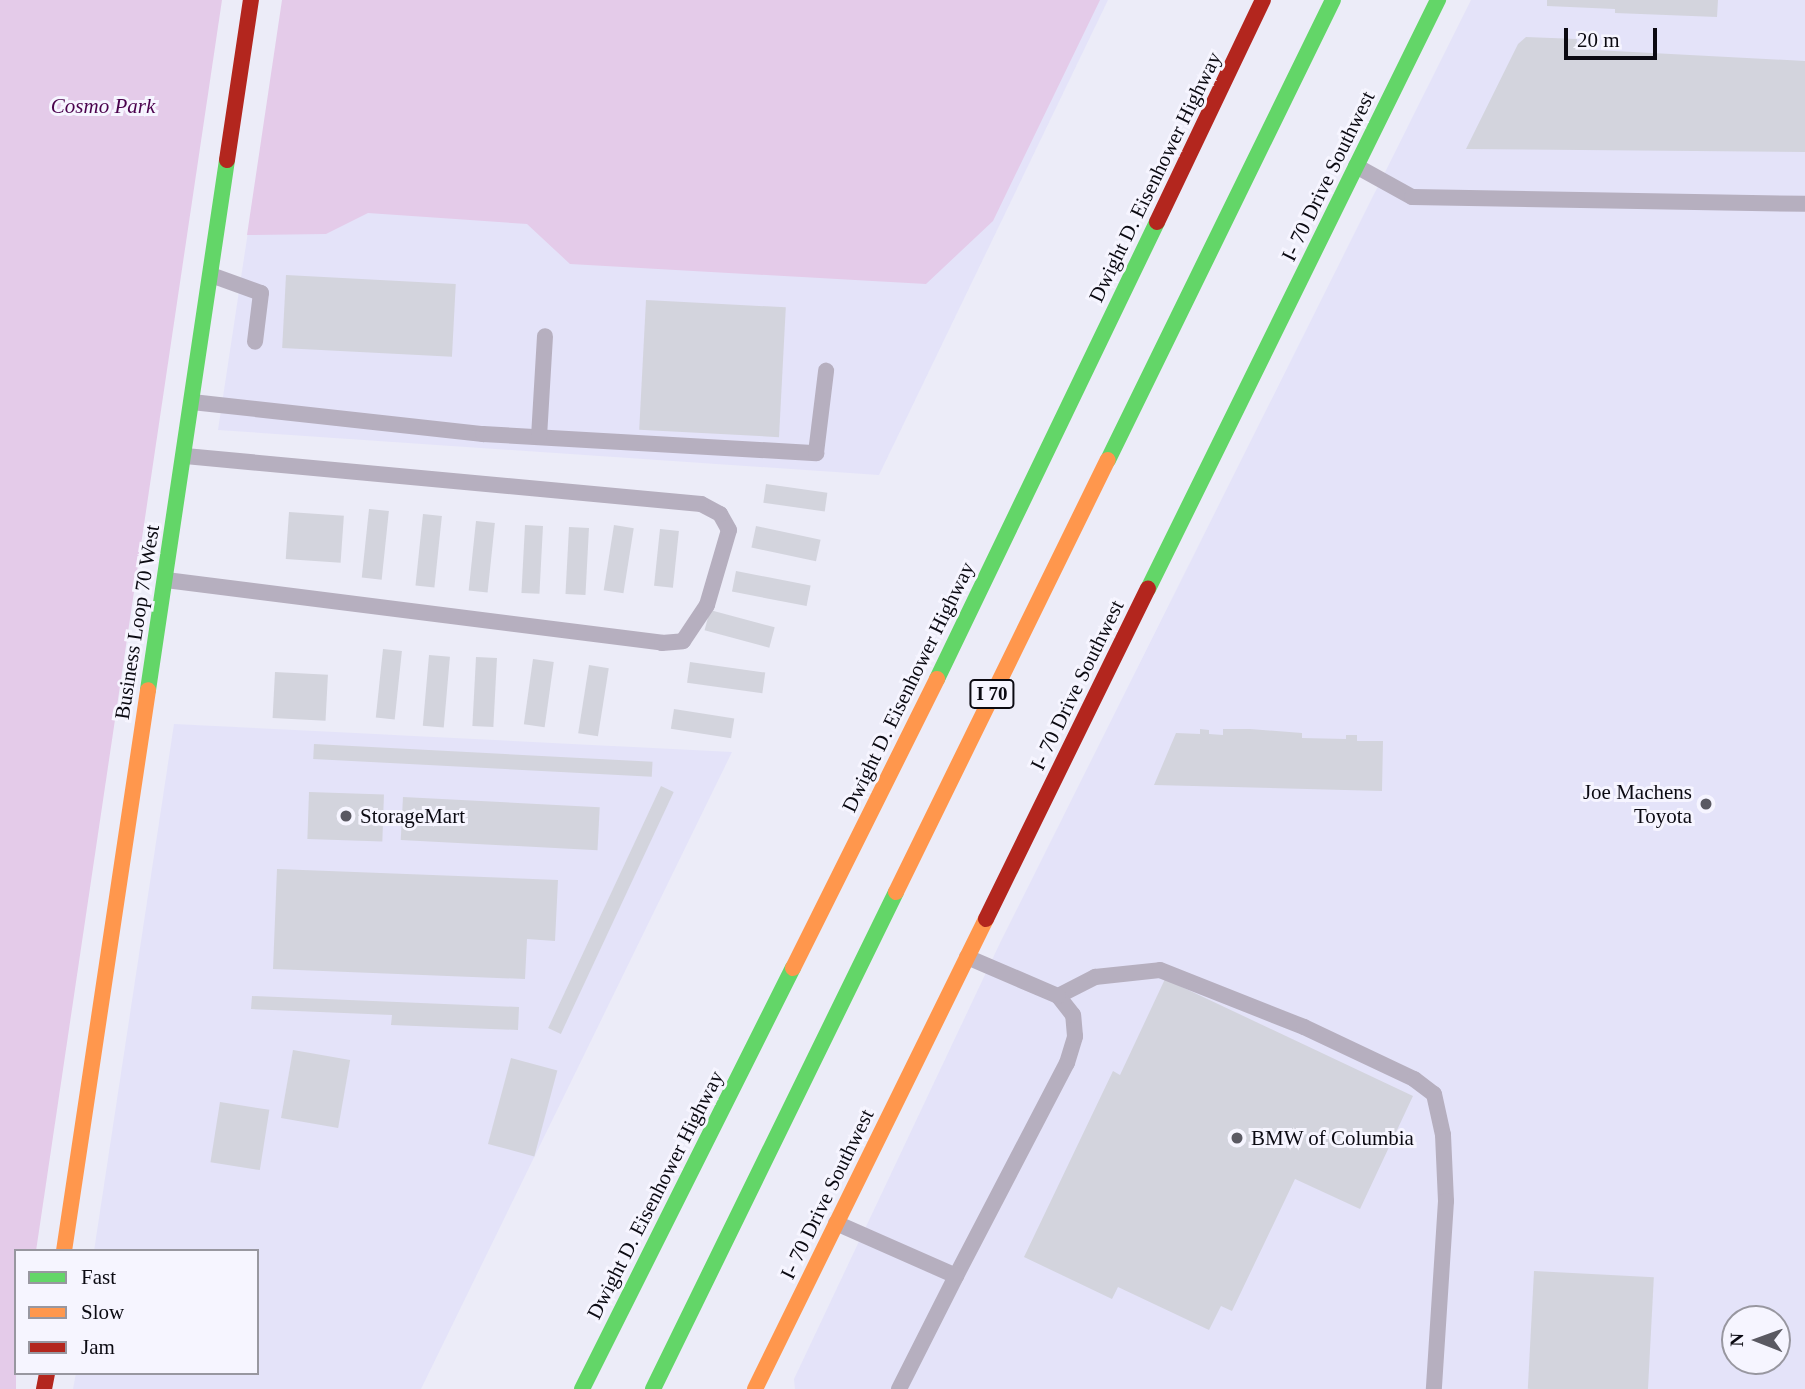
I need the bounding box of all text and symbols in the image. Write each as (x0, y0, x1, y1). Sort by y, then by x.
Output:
scale bar (1567, 14, 1660, 58)
text: 20 m (1577, 28, 1620, 52)
street label: Dwight D. Eisenhower Highway (1083, 48, 1227, 306)
street label: I- 70 Drive Southwest (1276, 87, 1380, 265)
park label: Cosmo Park (51, 93, 155, 119)
street label: Business Loop 70 West (109, 523, 165, 721)
street label: Dwight D. Eisenhower Highway (836, 558, 980, 816)
street label: I- 70 Drive Southwest (1025, 596, 1129, 774)
road number: I 70 (969, 678, 1015, 709)
place label: Joe Machens Toyota (1583, 779, 1692, 829)
marker: Joe Machens Toyota (1698, 796, 1714, 812)
place label: StorageMart (360, 803, 465, 829)
marker: StorageMart (338, 808, 354, 824)
street label: Dwight D. Eisenhower Highway (581, 1067, 729, 1323)
street label: I- 70 Drive Southwest (775, 1105, 879, 1283)
place label: BMW of Columbia (1251, 1125, 1414, 1151)
marker: BMW of Columbia (1229, 1130, 1245, 1146)
legend (14, 1249, 259, 1375)
text: Fast (81, 1265, 116, 1289)
text: Slow (81, 1300, 124, 1324)
north arrow (1721, 1305, 1791, 1375)
text: N (1726, 1333, 1747, 1347)
text: Jam (81, 1335, 115, 1359)

